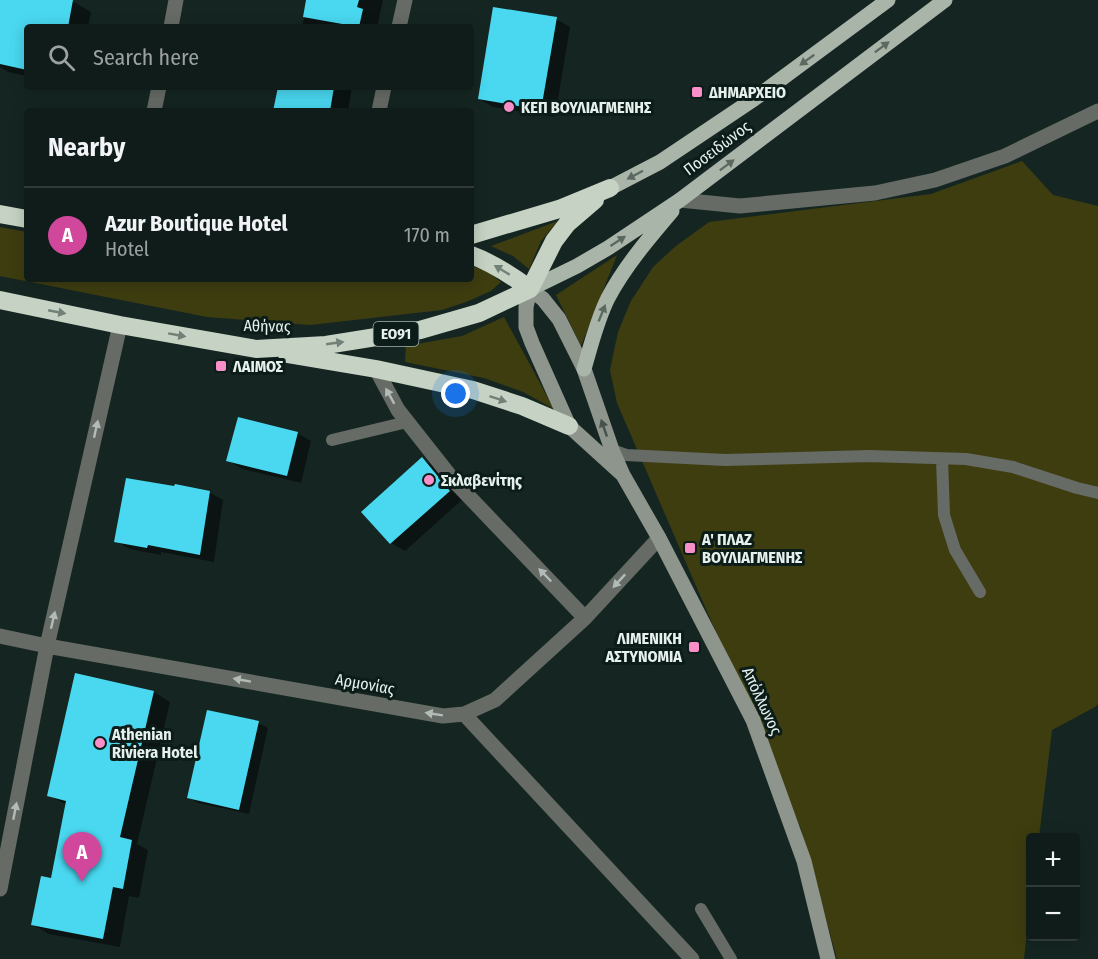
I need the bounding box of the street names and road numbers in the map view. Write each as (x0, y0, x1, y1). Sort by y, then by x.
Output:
street label: Ποσειδώνος (680, 117, 754, 179)
street label: Αθήνας (243, 316, 291, 336)
road number: ΕΟ91 (374, 322, 418, 346)
street label: Απόλλωνος (738, 664, 786, 738)
street label: Αρμονίας (334, 669, 396, 699)

